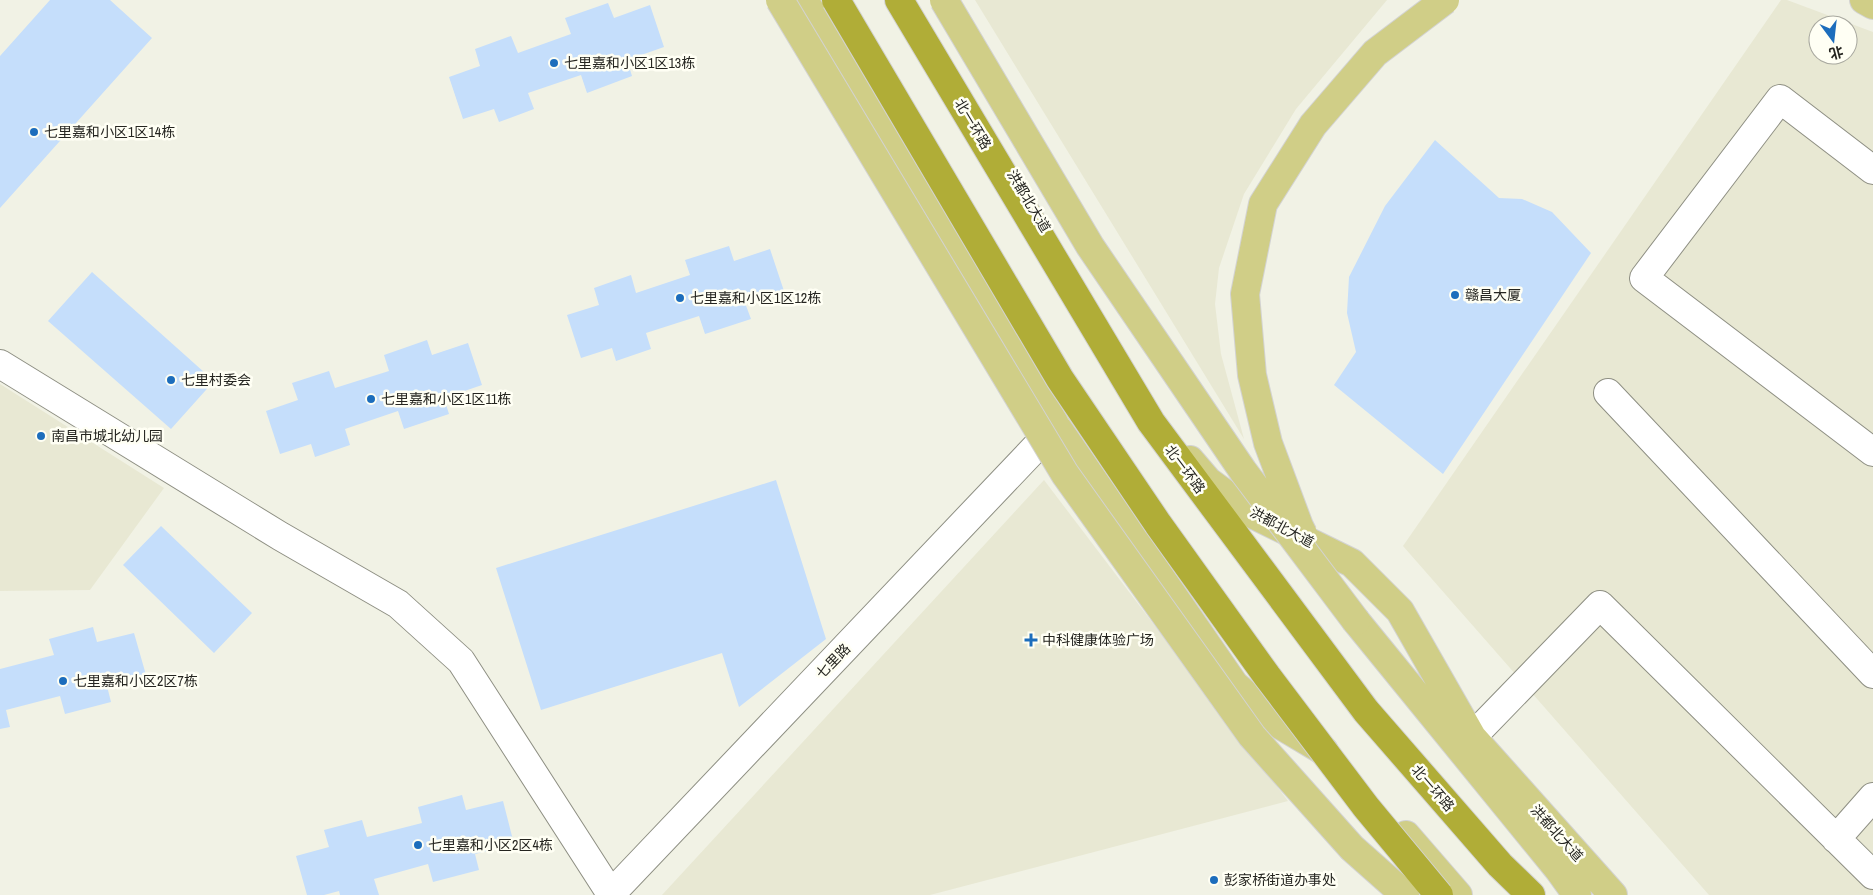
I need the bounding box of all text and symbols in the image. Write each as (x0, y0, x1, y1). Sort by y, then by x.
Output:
north arrow (1808, 15, 1858, 65)
text: 北 (1827, 42, 1845, 63)
place label: 七里嘉和小区1区13栋 (564, 54, 695, 72)
marker: 七里嘉和小区1区13栋 (548, 57, 560, 69)
street label: 北一环路 (951, 95, 995, 153)
place label: 七里嘉和小区1区14栋 (44, 123, 175, 141)
marker: 七里嘉和小区1区14栋 (28, 126, 40, 138)
street label: 洪都北大道 (1003, 166, 1055, 236)
place label: 赣昌大厦 (1465, 286, 1521, 304)
place label: 七里嘉和小区1区12栋 (690, 289, 821, 307)
marker: 赣昌大厦 (1449, 289, 1461, 301)
marker: 七里嘉和小区1区12栋 (674, 292, 686, 304)
place label: 七里村委会 (181, 371, 251, 389)
marker: 七里村委会 (165, 374, 177, 386)
place label: 七里嘉和小区1区11栋 (381, 390, 511, 408)
marker: 七里嘉和小区1区11栋 (365, 393, 377, 405)
place label: 南昌市城北幼儿园 (51, 427, 163, 445)
marker: 南昌市城北幼儿园 (35, 430, 47, 442)
street label: 北一环路 (1161, 441, 1209, 497)
street label: 洪都北大道 (1247, 503, 1317, 551)
place label: 中科健康体验广场 (1042, 631, 1154, 649)
marker: 中科健康体验广场 (1024, 633, 1038, 647)
street label: 七里路 (812, 640, 854, 682)
place label: 七里嘉和小区2区7栋 (73, 672, 198, 690)
marker: 七里嘉和小区2区7栋 (57, 675, 69, 687)
street label: 北一环路 (1408, 761, 1458, 815)
street label: 洪都北大道 (1527, 801, 1587, 865)
place label: 七里嘉和小区2区4栋 (428, 836, 553, 854)
marker: 七里嘉和小区2区4栋 (412, 839, 424, 851)
place label: 彭家桥街道办事处 (1224, 871, 1336, 889)
marker: 彭家桥街道办事处 (1208, 874, 1220, 886)

